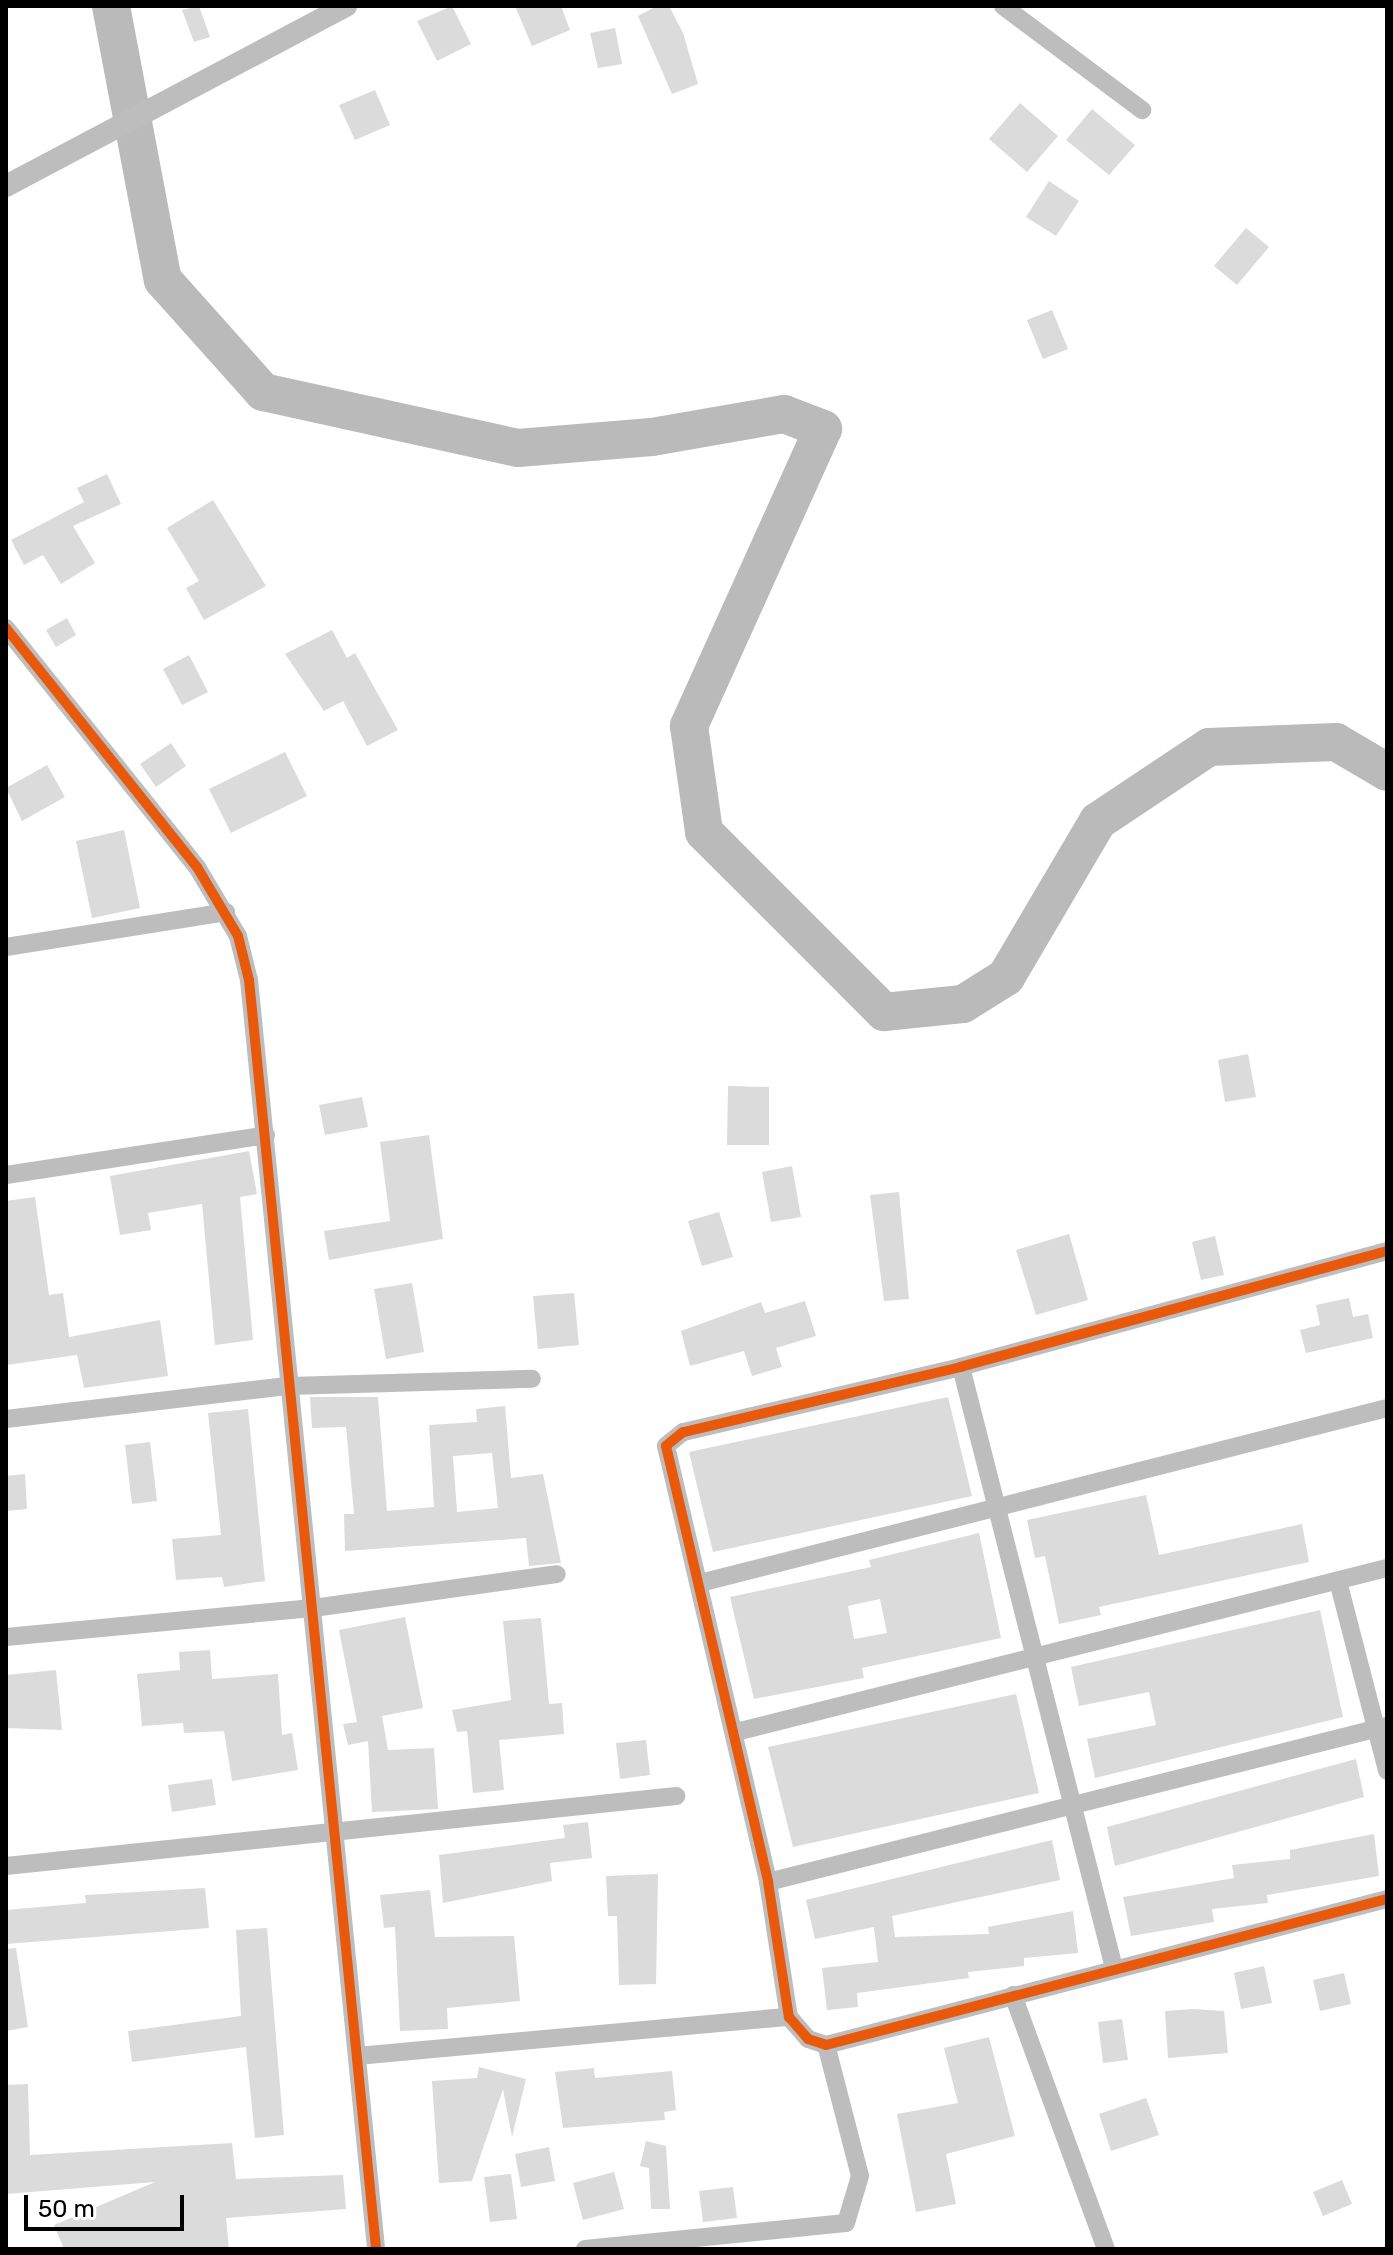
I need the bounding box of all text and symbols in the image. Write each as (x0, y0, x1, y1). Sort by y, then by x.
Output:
scale bar (28, 2179, 188, 2229)
text: 50 m (38, 2195, 95, 2223)

